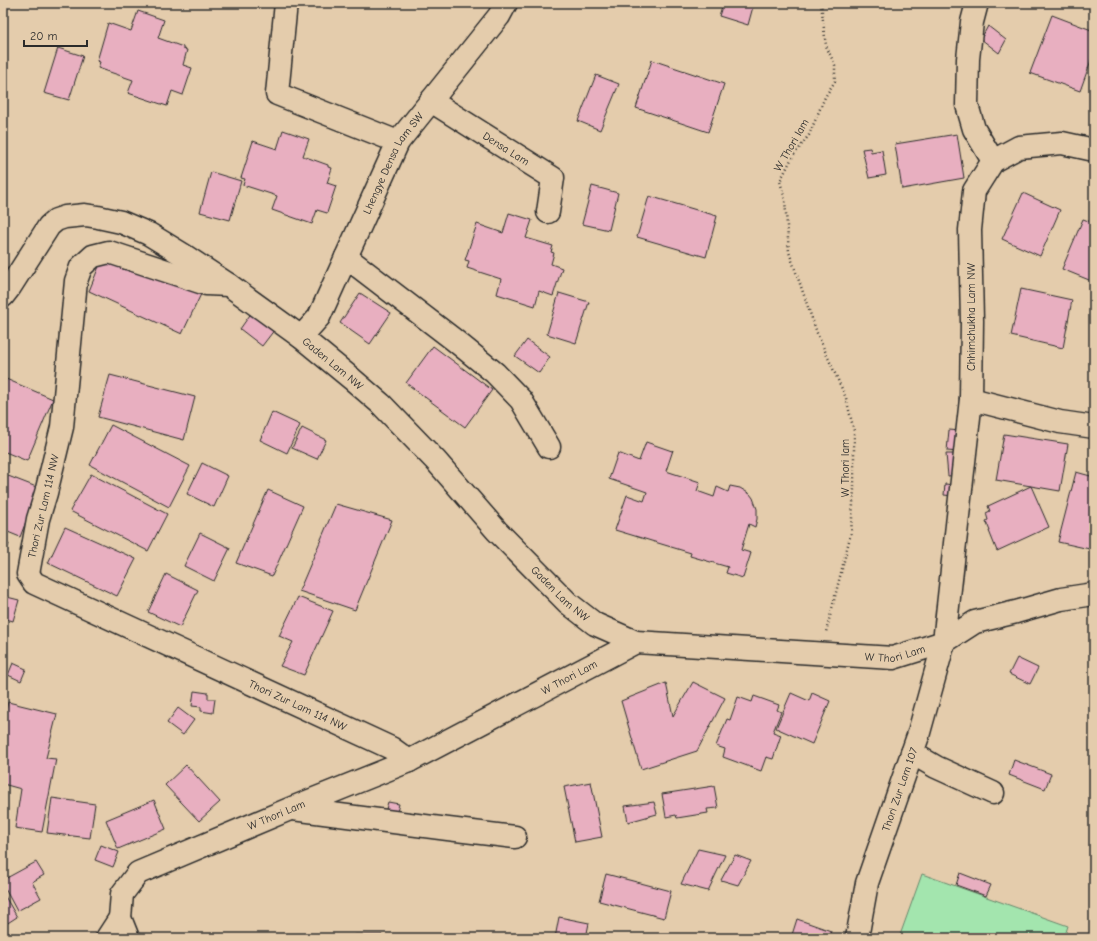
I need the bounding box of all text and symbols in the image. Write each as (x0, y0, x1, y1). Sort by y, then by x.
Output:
scale bar (24, 22, 87, 48)
text: 20 m (30, 29, 58, 43)
street label: Lhengye Densa Lam SW (360, 109, 427, 216)
street label: W Thori lam (771, 117, 812, 174)
street label: Densa Lam (480, 129, 532, 168)
street label: Chhimchukha Lam NW (965, 263, 978, 371)
street label: Gaden Lam NW (300, 335, 366, 393)
street label: W Thori lam (839, 439, 852, 497)
street label: Thori Zur Lam 114 NW (25, 452, 62, 559)
street label: Gaden Lam NW (528, 563, 592, 625)
street label: W Thori Lam (864, 642, 927, 665)
street label: W Thori Lam (539, 658, 600, 698)
street label: Thori Zur Lam 114 NW (247, 677, 349, 734)
street label: Thori Zur Lam 107 (879, 746, 921, 833)
street label: W Thori Lam (246, 797, 307, 833)

